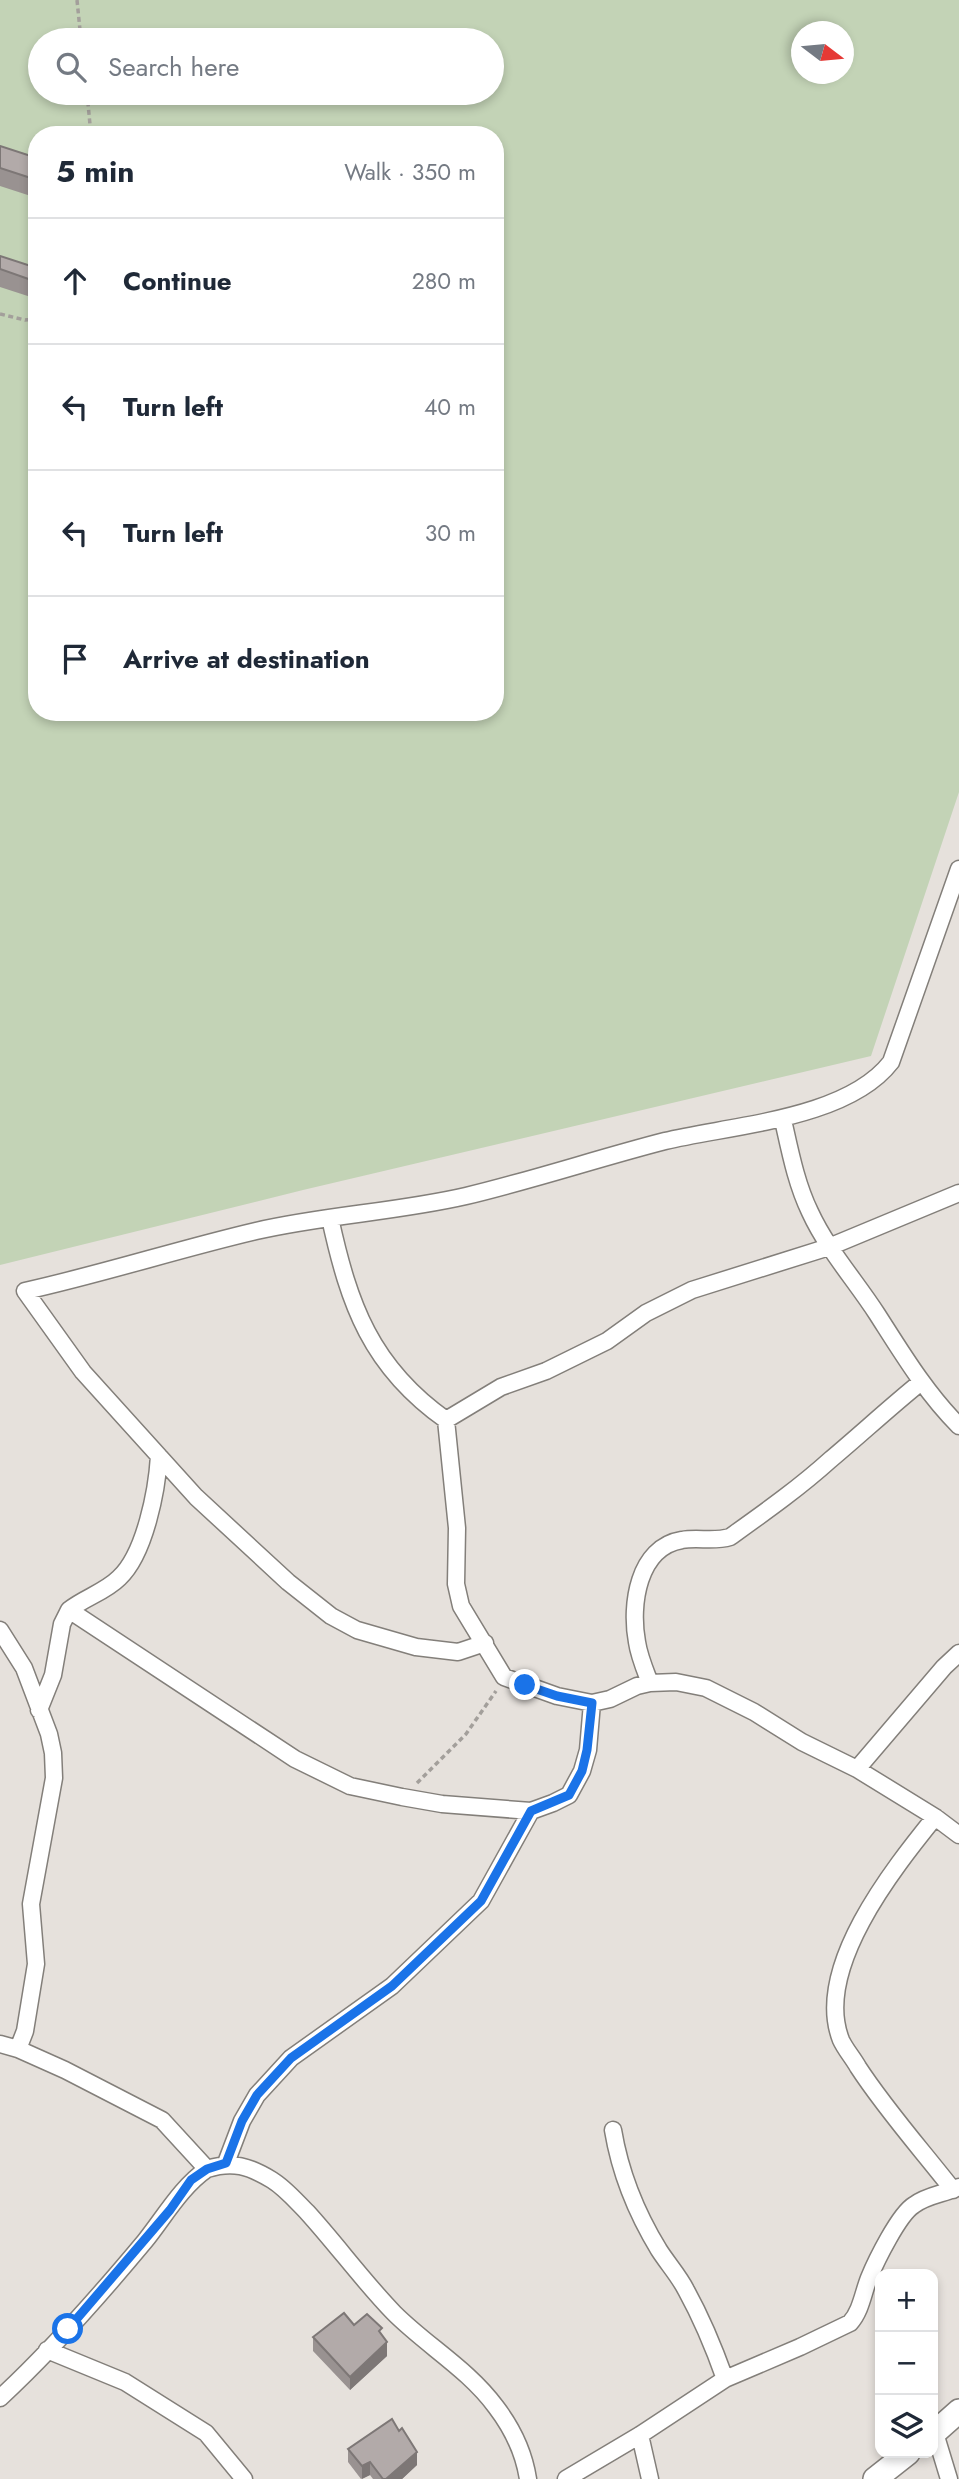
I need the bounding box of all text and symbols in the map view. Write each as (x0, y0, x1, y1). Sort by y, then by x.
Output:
north arrow (791, 21, 854, 84)
search box (28, 28, 504, 105)
icon: search (52, 48, 90, 86)
text: Search here (108, 48, 240, 86)
text: 5 min (56, 150, 134, 193)
text: Walk · 350 m (344, 155, 476, 189)
icon: ahead (56, 262, 94, 300)
text: Continue (123, 262, 232, 300)
text: 280 m (412, 264, 476, 298)
icon: left (56, 388, 94, 426)
text: Turn left (123, 388, 223, 426)
text: 40 m (424, 390, 476, 424)
icon: left (56, 514, 94, 552)
text: Turn left (123, 514, 223, 552)
text: 30 m (425, 516, 476, 550)
icon: arrive (56, 640, 94, 678)
text: Arrive at destination (123, 640, 370, 678)
route end (509, 1669, 540, 1700)
map controls (875, 2269, 938, 2458)
button: + (875, 2269, 938, 2332)
route start (52, 2313, 83, 2344)
button: − (875, 2332, 938, 2395)
button: layers (875, 2395, 938, 2458)

